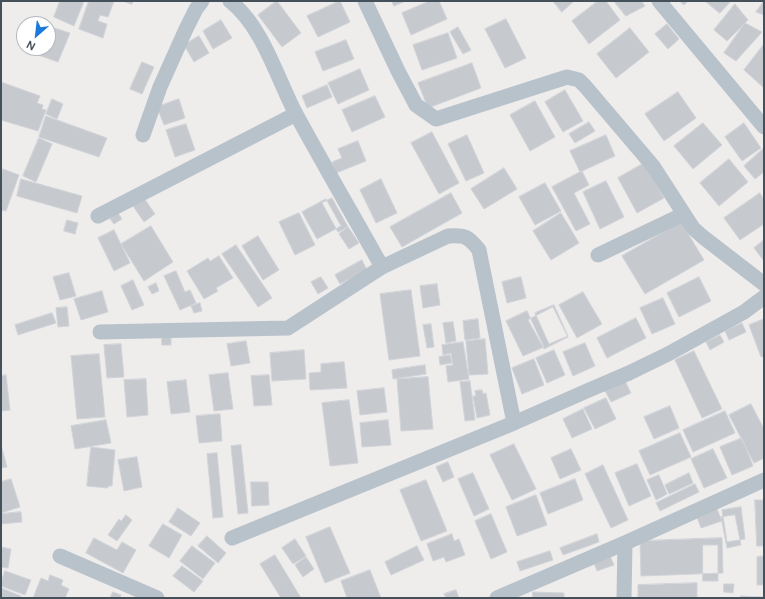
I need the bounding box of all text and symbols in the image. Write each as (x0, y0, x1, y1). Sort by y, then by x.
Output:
north arrow (16, 16, 56, 56)
text: N (24, 38, 38, 54)

